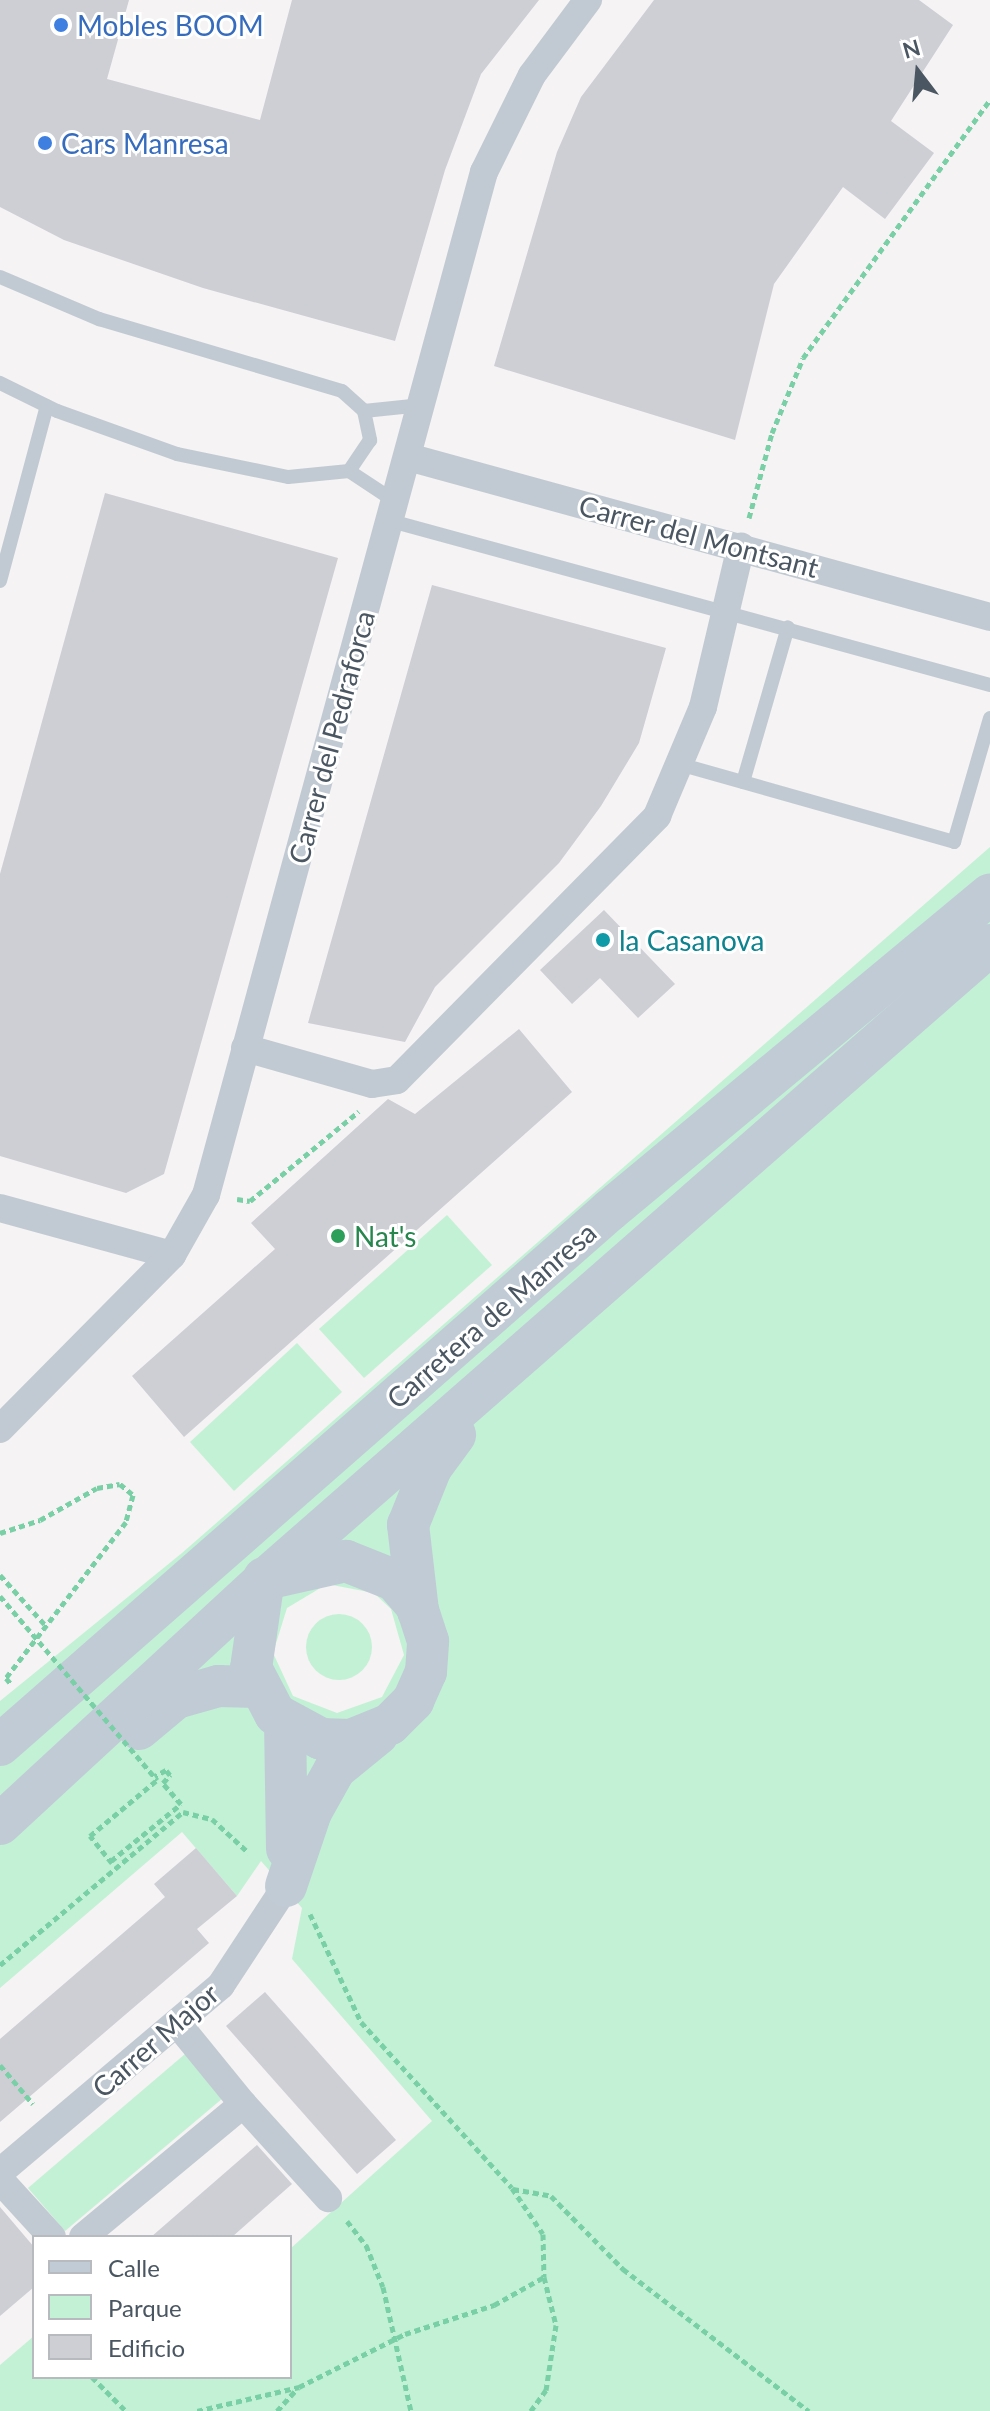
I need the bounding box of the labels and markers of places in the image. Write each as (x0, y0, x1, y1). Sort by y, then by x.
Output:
place label: Mobles BOOM (77, 8, 264, 42)
marker: Mobles BOOM (52, 16, 70, 34)
place label: Cars Manresa (61, 126, 229, 160)
marker: Cars Manresa (36, 134, 54, 152)
place label: la Casanova (619, 923, 765, 957)
marker: la Casanova (594, 931, 612, 949)
place label: Nat's (354, 1219, 416, 1253)
marker: Nat's (329, 1227, 347, 1245)

